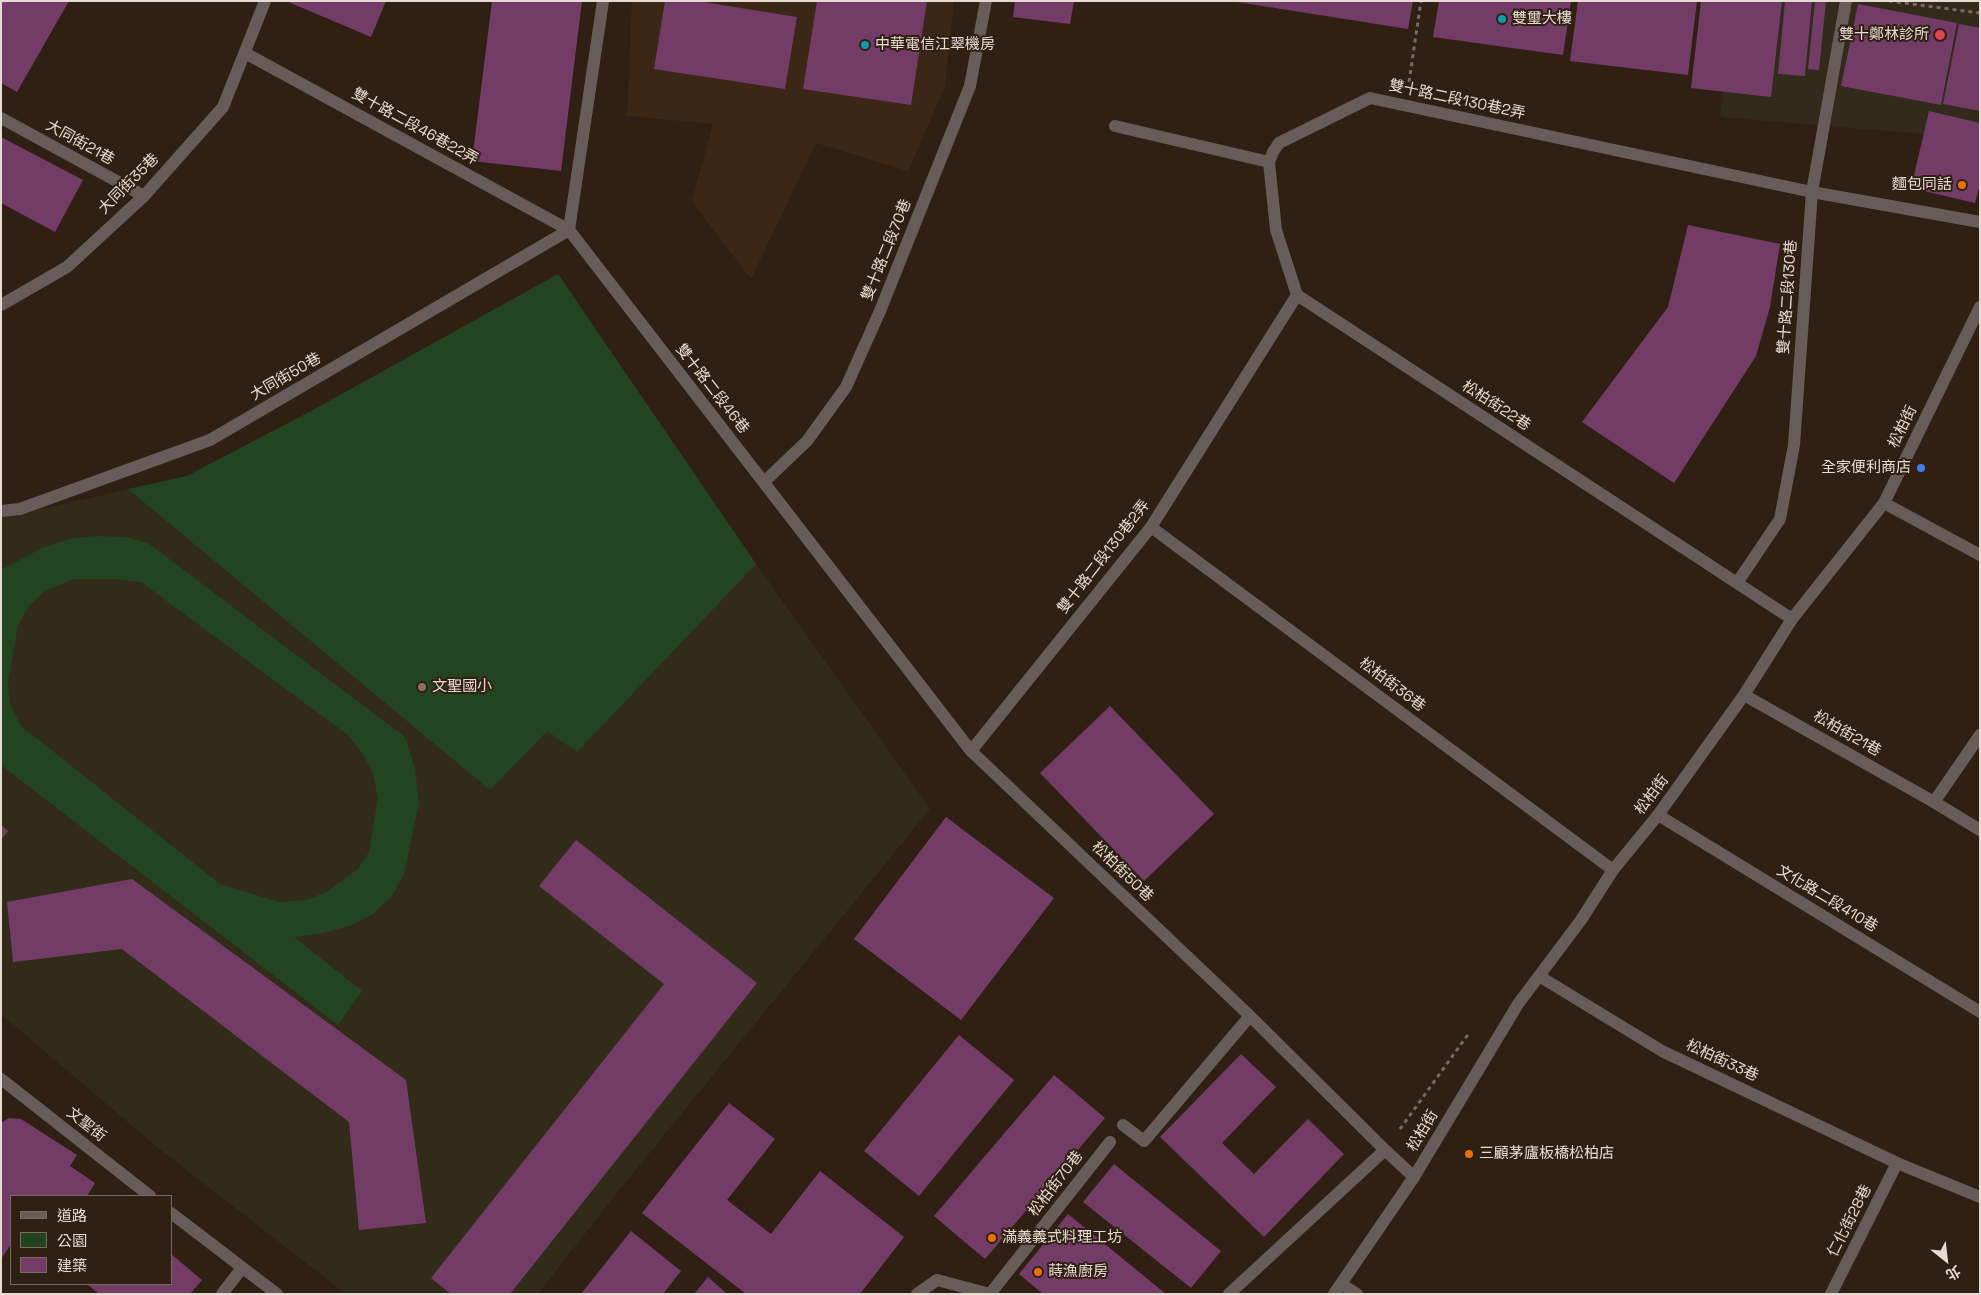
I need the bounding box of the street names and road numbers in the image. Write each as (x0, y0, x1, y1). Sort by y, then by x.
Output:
street label: 雙十路二段130巷2弄 (1387, 77, 1527, 123)
street label: 雙十路二段46巷22弄 (349, 85, 481, 169)
street label: 大同街21巷 (43, 117, 117, 169)
street label: 大同街35巷 (95, 150, 163, 218)
street label: 雙十路二段70巷 (858, 197, 916, 303)
street label: 雙十路二段130巷 (1775, 239, 1801, 355)
street label: 雙十路二段46巷 (671, 341, 753, 437)
street label: 大同街50巷 (247, 350, 325, 404)
street label: 松柏街22巷 (1458, 377, 1534, 435)
street label: 松柏街 (1885, 403, 1921, 451)
street label: 雙十路二段130巷2弄 (1054, 497, 1154, 617)
street label: 松柏街36巷 (1355, 654, 1429, 716)
street label: 松柏街21巷 (1810, 707, 1884, 761)
street label: 松柏街 (1631, 772, 1673, 818)
street label: 松柏街50巷 (1087, 838, 1157, 906)
street label: 文化路二段410巷 (1773, 862, 1881, 936)
street label: 松柏街33巷 (1683, 1036, 1761, 1086)
street label: 文聖街 (63, 1104, 109, 1146)
street label: 松柏街 (1404, 1107, 1442, 1155)
street label: 松柏街70巷 (1025, 1148, 1087, 1220)
street label: 仁化街28巷 (1824, 1182, 1876, 1260)

